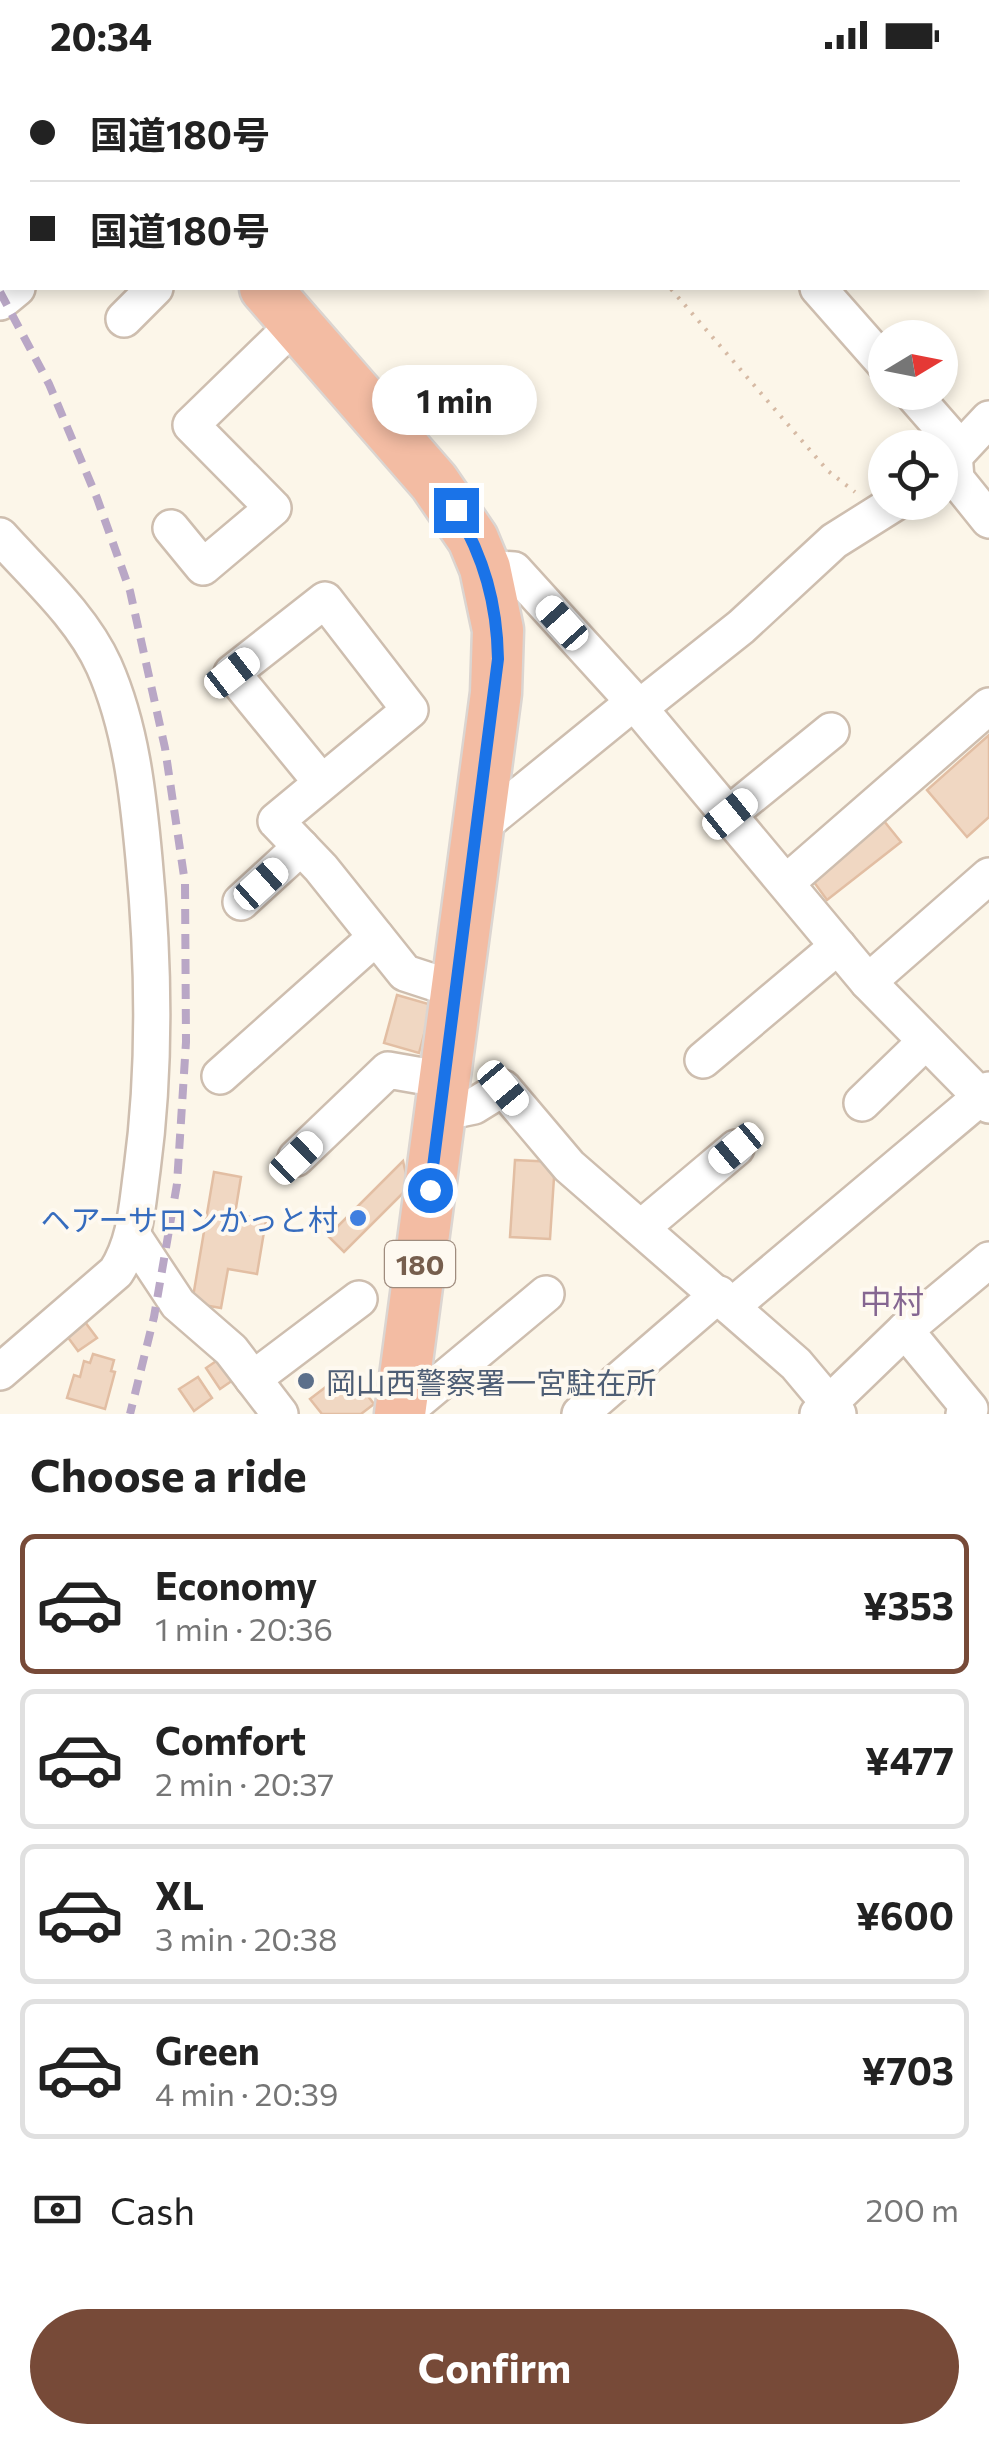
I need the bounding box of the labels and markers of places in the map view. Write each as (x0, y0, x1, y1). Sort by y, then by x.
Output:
place label: ヘアーサロンかっと村 (40, 1200, 338, 1237)
marker: ヘアーサロンかっと村 (347, 1207, 369, 1229)
place label: 岡山西警察署一宮駐在所 (326, 1363, 656, 1400)
marker: 岡山西警察署一宮駐在所 (295, 1370, 317, 1392)

